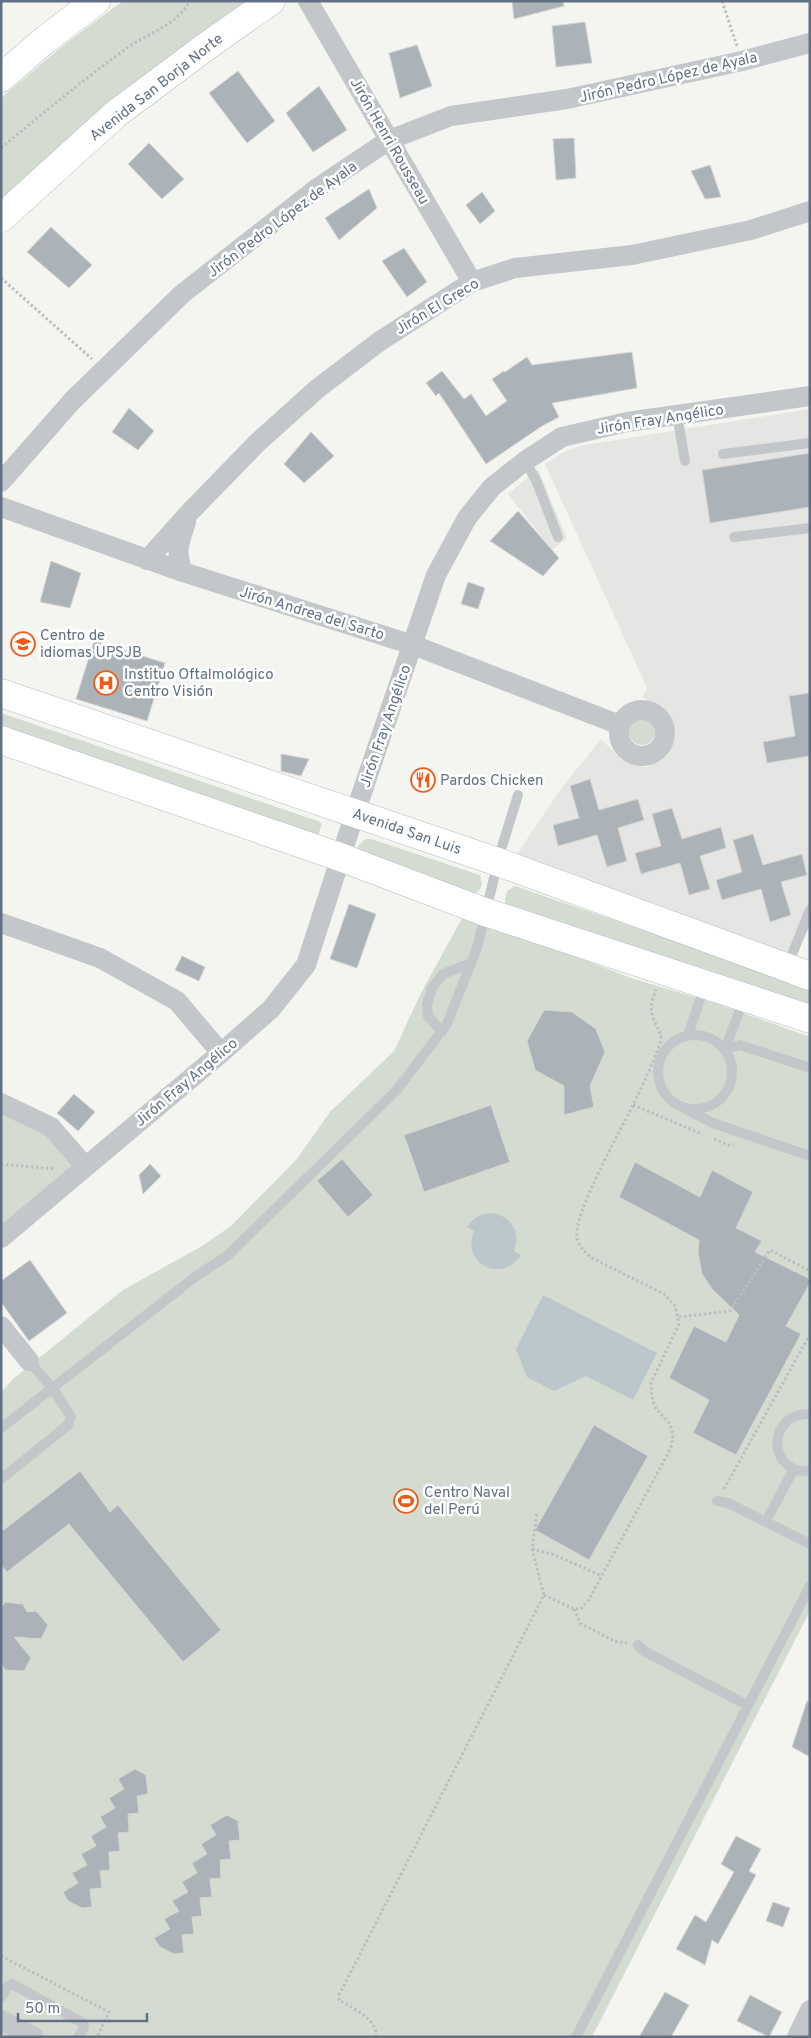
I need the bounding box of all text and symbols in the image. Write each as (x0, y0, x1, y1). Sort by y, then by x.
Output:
street label: Avenida San Borja Norte (86, 30, 227, 146)
street label: Jirón Pedro López de Ayala (577, 49, 759, 108)
street label: Jirón Henri Rousseau (345, 75, 433, 208)
street label: Jirón Pedro López de Ayala (204, 158, 361, 283)
street label: Jirón El Greco (392, 275, 483, 340)
street label: Jirón Fray Angélico (595, 401, 725, 440)
street label: Jirón Andrea del Sarto (237, 583, 386, 645)
place label: Centro de idiomas UPSJB (40, 627, 142, 663)
school or university icon: Centro de idiomas UPSJB (10, 631, 36, 657)
street label: Jirón Fray Angélico (357, 663, 416, 790)
place label: Instituo Oftalmológico Centro Visión (124, 666, 274, 702)
hospital icon: Instituo Oftalmológico Centro Visión (93, 670, 119, 696)
restaurant icon: Pardos Chicken (410, 767, 436, 793)
place label: Pardos Chicken (440, 772, 544, 791)
street label: Avenida San Luis (349, 805, 464, 860)
street label: Jirón Fray Angélico (132, 1035, 242, 1132)
place label: Centro Naval del Perú (424, 1484, 510, 1520)
sports icon: Centro Naval del Perú (393, 1488, 419, 1514)
scale bar (18, 1990, 146, 2022)
text: 50 m (25, 2000, 60, 2019)

